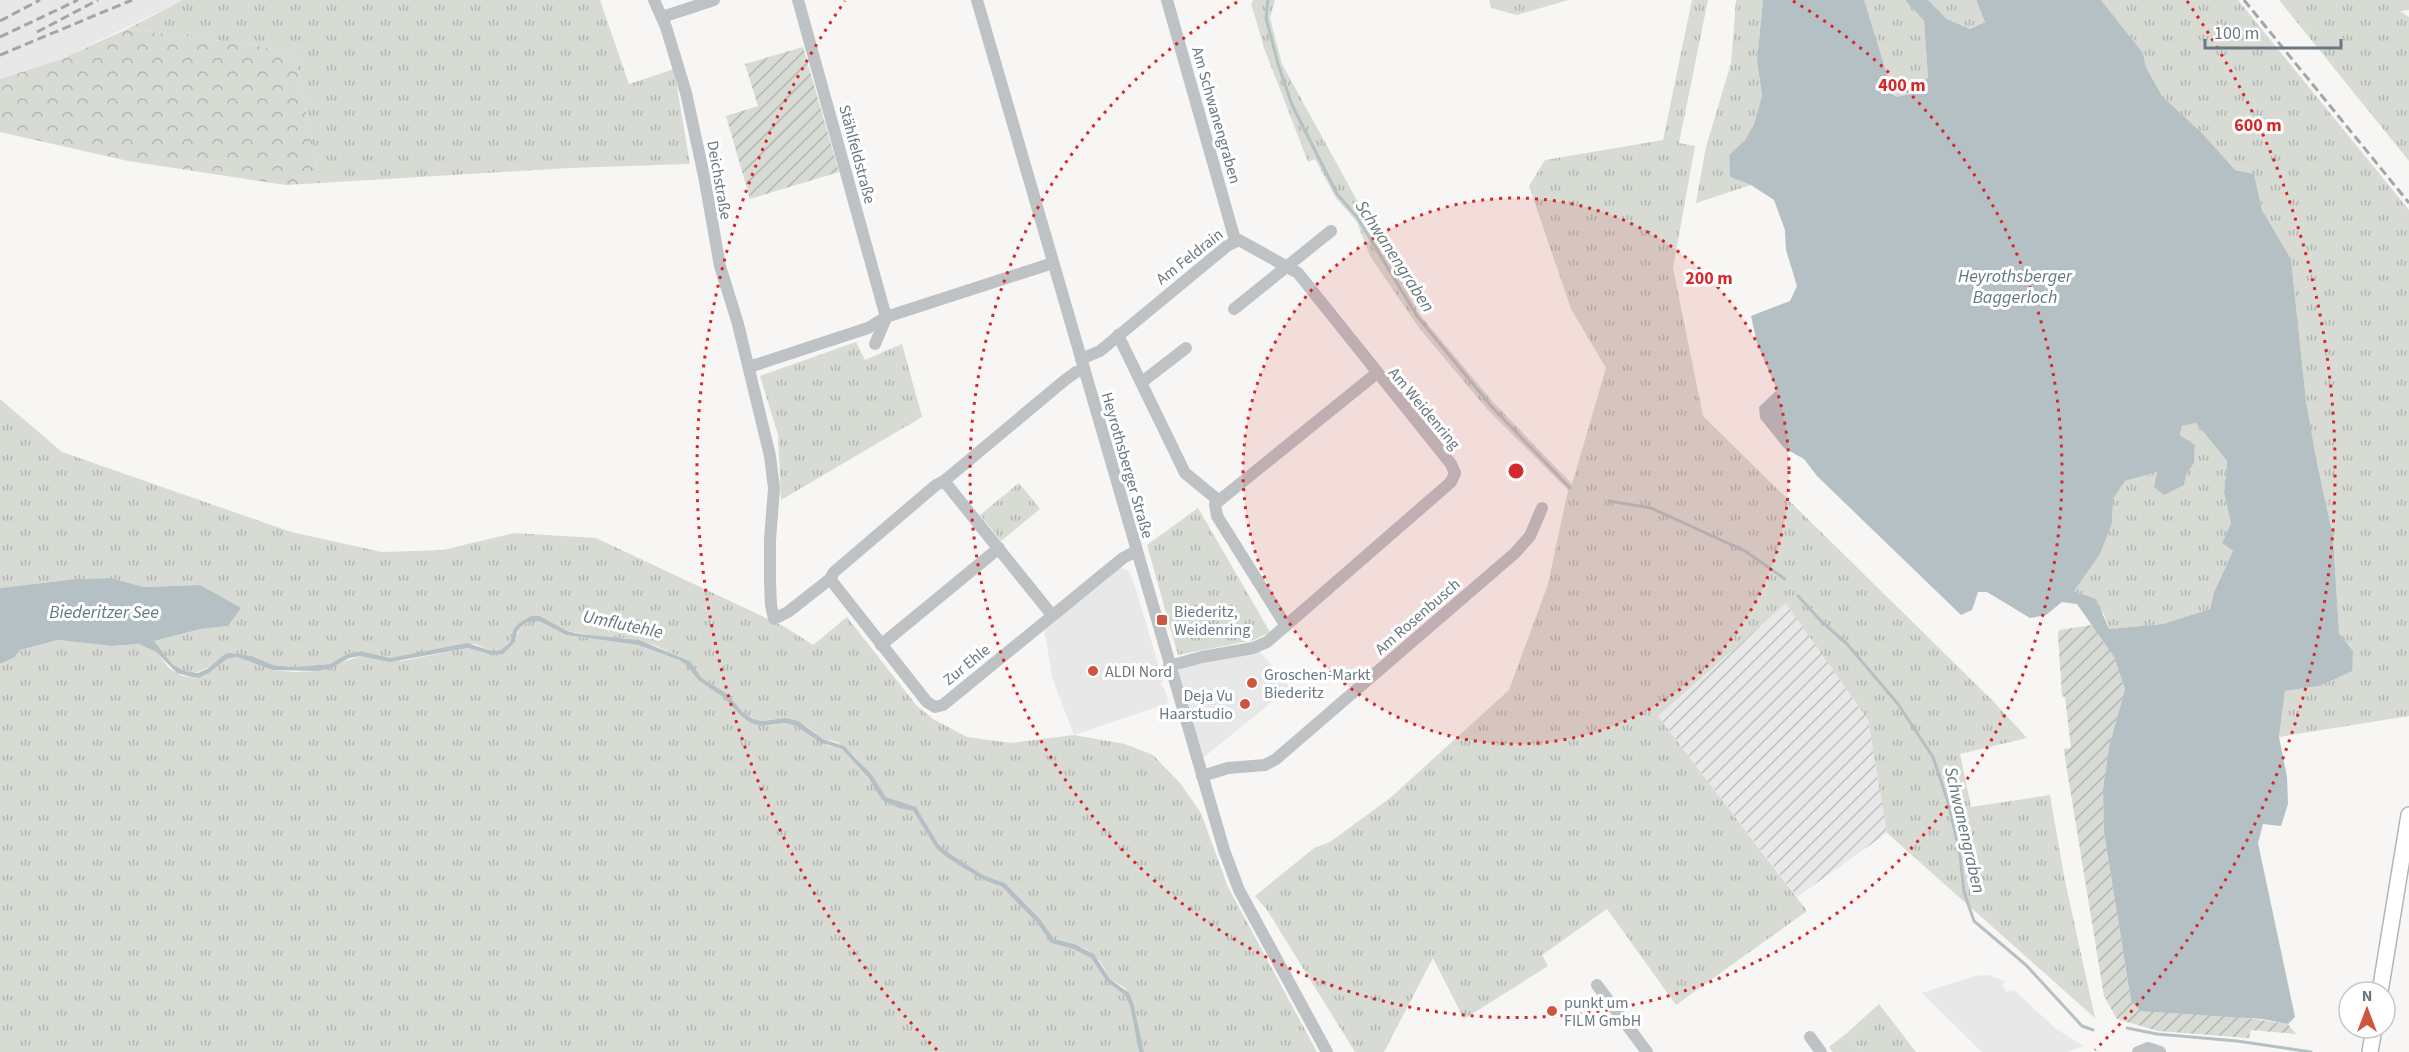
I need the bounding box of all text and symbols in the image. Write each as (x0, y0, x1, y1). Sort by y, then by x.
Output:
scale bar (2205, 12, 2342, 50)
text: 100 m (2214, 21, 2259, 46)
street label: Am Schwanengraben (1186, 44, 1246, 186)
text: 400 m (1878, 73, 1926, 98)
street label: Stählfeldstraße (833, 102, 881, 206)
text: 600 m (2234, 113, 2282, 138)
street label: Deichstraße (701, 139, 737, 221)
water label: Schwanengraben (1349, 195, 1440, 317)
street label: Am Feldrain (1151, 224, 1228, 290)
water label: Heyrothsberger Baggerloch (1958, 264, 2073, 310)
text: 200 m (1685, 266, 1733, 291)
street label: Am Weidenring (1383, 363, 1465, 455)
street label: Heyrothsberger Straße (1096, 390, 1158, 541)
centre of rings (1506, 461, 1526, 481)
street label: Am Rosenbusch (1370, 574, 1465, 660)
water label: Biederitzer See (49, 600, 159, 625)
place label: Biederitz, Weidenring (1174, 601, 1250, 641)
water label: Umflutehle (581, 604, 666, 645)
marker: Biederitz, Weidenring (1155, 613, 1169, 627)
street label: Zur Ehle (938, 639, 995, 691)
place label: ALDI Nord (1105, 661, 1172, 683)
marker: ALDI Nord (1086, 664, 1100, 678)
place label: Groschen-Markt Biederitz (1264, 664, 1371, 704)
marker: Groschen-Markt Biederitz (1245, 676, 1259, 690)
place label: Deja Vu Haarstudio (1159, 685, 1233, 725)
marker: Deja Vu Haarstudio (1238, 697, 1252, 711)
water label: Schwanengraben (1938, 764, 1991, 896)
north arrow (2337, 980, 2397, 1040)
text: N (2362, 985, 2372, 1007)
place label: punkt um FILM GmbH (1564, 992, 1641, 1032)
marker: punkt um FILM GmbH (1545, 1004, 1559, 1018)

